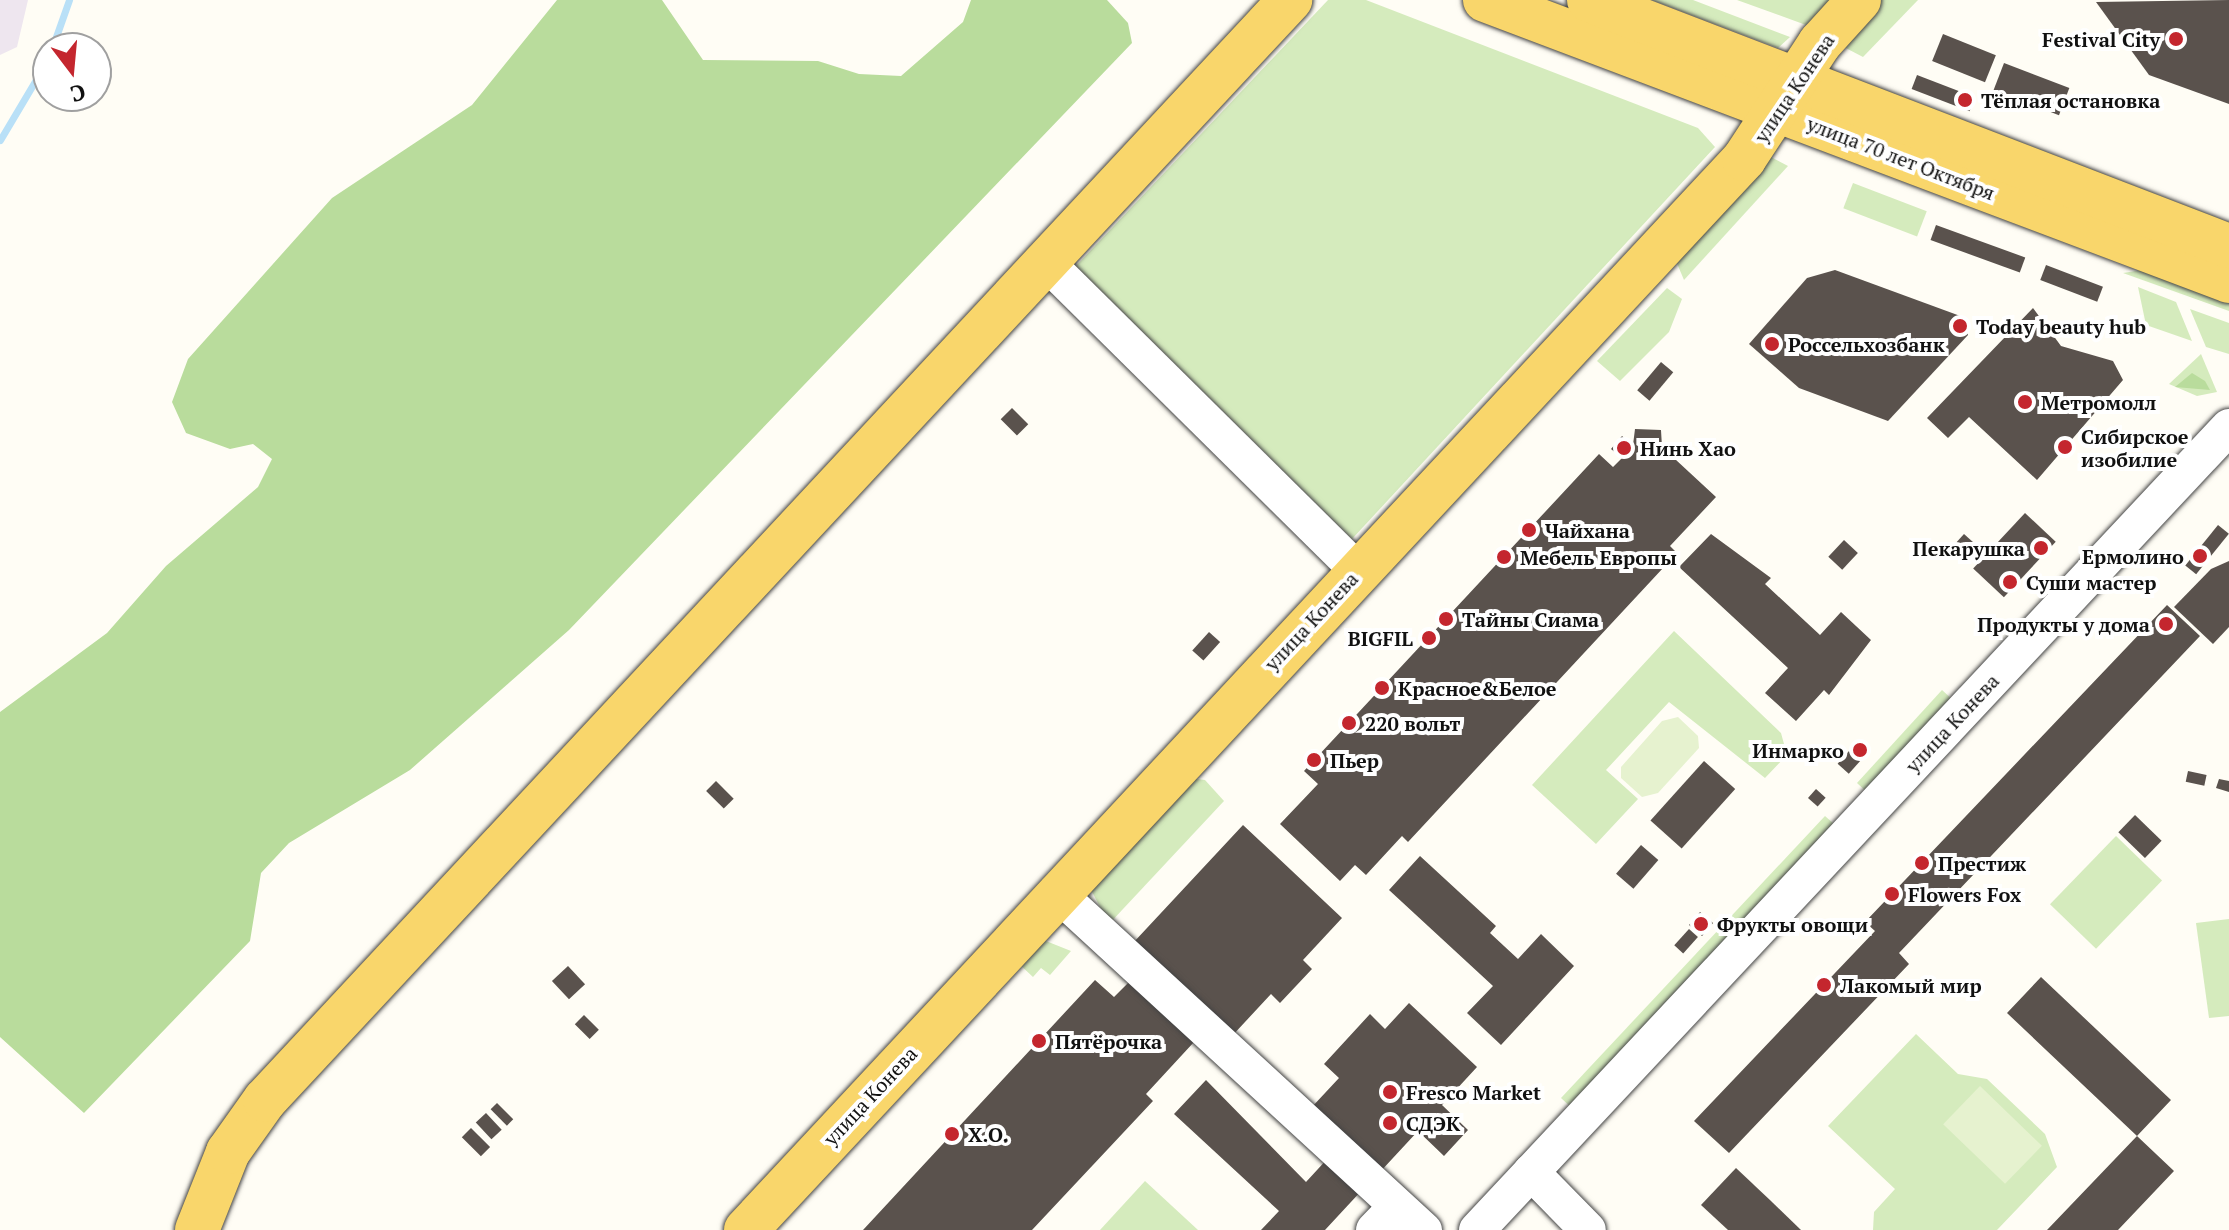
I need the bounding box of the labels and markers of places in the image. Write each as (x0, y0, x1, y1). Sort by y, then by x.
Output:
place label: Festival City (2042, 27, 2160, 51)
marker: Festival City (2167, 30, 2185, 48)
place label: Тёплая остановка (1981, 88, 2160, 112)
marker: Тёплая остановка (1956, 91, 1974, 109)
place label: Today beauty hub (1976, 314, 2146, 338)
marker: Today beauty hub (1951, 317, 1969, 335)
place label: Россельхозбанк (1788, 332, 1945, 356)
marker: Россельхозбанк (1763, 335, 1781, 353)
place label: Метромолл (2041, 390, 2156, 414)
marker: Метромолл (2016, 393, 2034, 411)
place label: Сибирское изобилие (2081, 424, 2189, 471)
place label: Нинь Хао (1640, 436, 1736, 460)
marker: Сибирское изобилие (2056, 438, 2074, 456)
marker: Нинь Хао (1615, 439, 1633, 457)
place label: Чайхана (1545, 518, 1630, 542)
marker: Чайхана (1520, 521, 1538, 539)
place label: Пекарушка (1913, 536, 2025, 560)
marker: Пекарушка (2032, 539, 2050, 557)
place label: Ермолино (2082, 544, 2184, 568)
place label: Мебель Европы (1520, 545, 1677, 569)
marker: Ермолино (2191, 547, 2209, 565)
marker: Мебель Европы (1495, 548, 1513, 566)
place label: Суши мастер (2026, 570, 2156, 594)
marker: Суши мастер (2001, 573, 2019, 591)
place label: Тайны Сиама (1462, 607, 1599, 631)
marker: Тайны Сиама (1437, 610, 1455, 628)
place label: Продукты у дома (1977, 612, 2150, 636)
marker: Продукты у дома (2157, 615, 2175, 633)
place label: BIGFIL (1348, 626, 1413, 650)
marker: BIGFIL (1420, 629, 1438, 647)
place label: Красное&Белое (1398, 676, 1557, 700)
marker: Красное&Белое (1373, 679, 1391, 697)
place label: 220 вольт (1365, 711, 1460, 735)
marker: 220 вольт (1340, 714, 1358, 732)
place label: Инмарко (1752, 738, 1844, 762)
marker: Инмарко (1851, 741, 1869, 759)
place label: Пьер (1330, 748, 1379, 772)
marker: Пьер (1305, 751, 1323, 769)
place label: Престиж (1938, 851, 2026, 875)
marker: Престиж (1913, 854, 1931, 872)
place label: Flowers Fox (1908, 882, 2021, 906)
marker: Flowers Fox (1883, 885, 1901, 903)
place label: Фрукты овощи (1717, 912, 1868, 936)
marker: Фрукты овощи (1692, 915, 1710, 933)
place label: Лакомый мир (1840, 973, 1982, 997)
marker: Лакомый мир (1815, 976, 1833, 994)
place label: Пятёрочка (1055, 1029, 1162, 1053)
marker: Пятёрочка (1030, 1032, 1048, 1050)
place label: Fresco Market (1406, 1080, 1541, 1104)
marker: Fresco Market (1381, 1083, 1399, 1101)
place label: СДЭК (1406, 1111, 1460, 1135)
marker: СДЭК (1381, 1114, 1399, 1132)
place label: X.O. (968, 1122, 1009, 1146)
marker: X.O. (943, 1125, 961, 1143)

